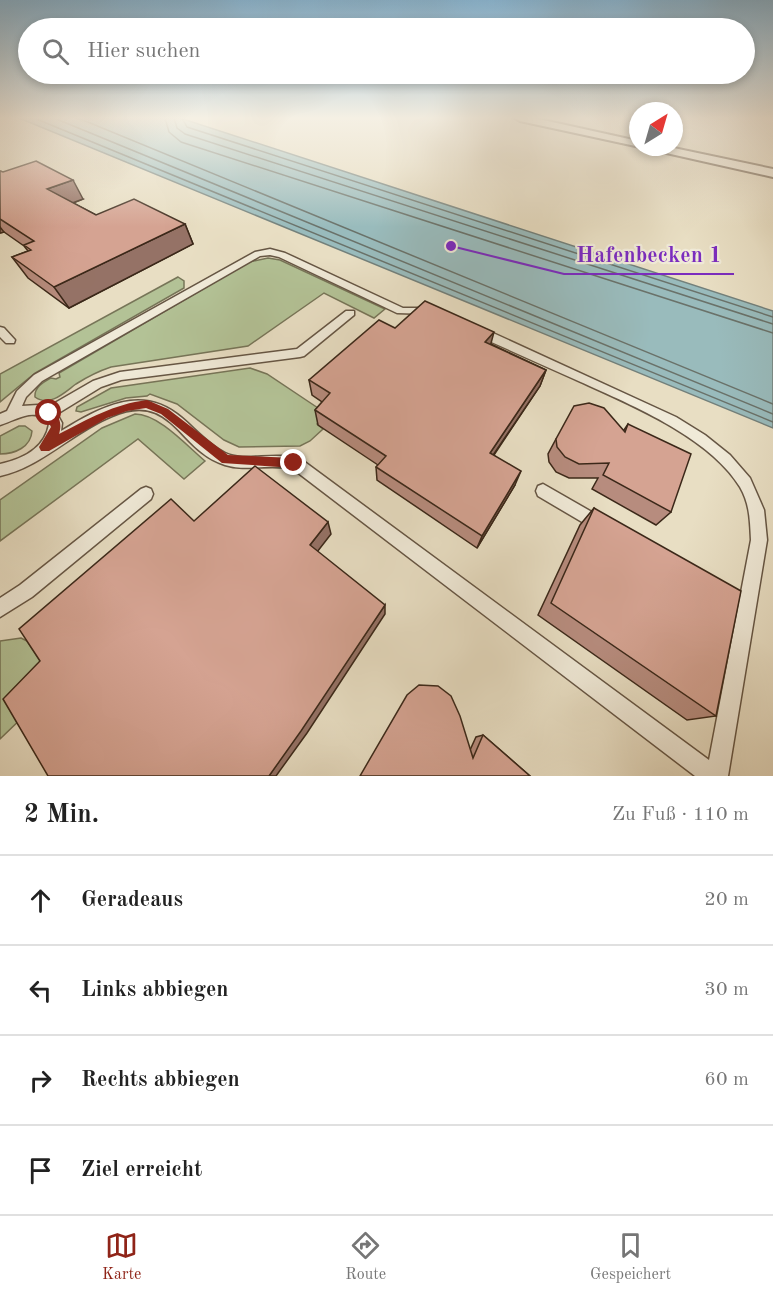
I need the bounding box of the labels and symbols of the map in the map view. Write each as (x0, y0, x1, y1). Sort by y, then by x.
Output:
north arrow (629, 102, 683, 156)
callout: Hafenbecken 1 (564, 234, 734, 274)
text: Hafenbecken 1 (576, 245, 722, 267)
route start (35, 399, 61, 425)
route end (280, 449, 306, 475)

